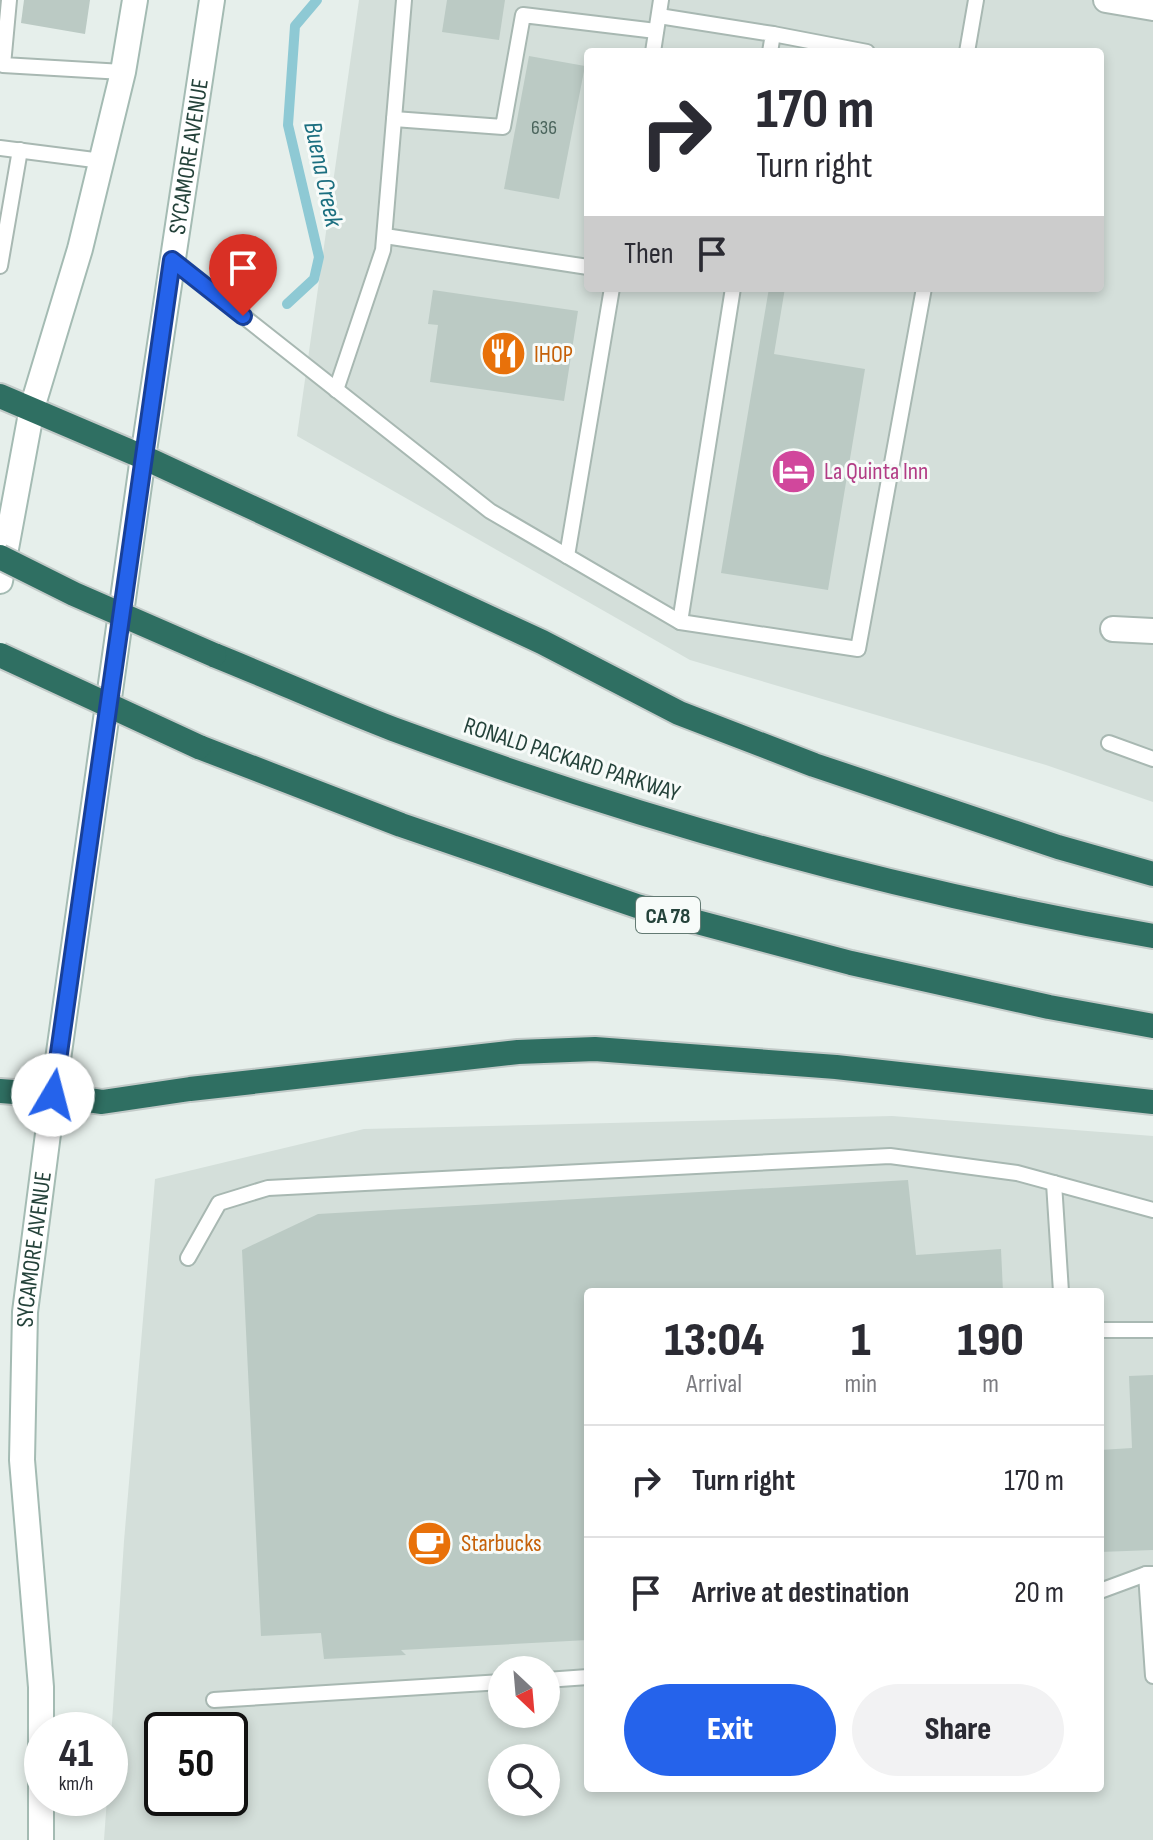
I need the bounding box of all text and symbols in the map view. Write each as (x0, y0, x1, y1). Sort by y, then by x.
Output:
street label: SYCAMORE AVENUE (163, 77, 215, 236)
text: 170 m (756, 77, 874, 144)
icon: right (624, 80, 728, 184)
house number: 636 (531, 116, 557, 140)
water label: Buena Creek (296, 119, 349, 231)
text: Turn right (756, 145, 873, 188)
icon: arrive (690, 232, 734, 276)
pin (209, 234, 277, 316)
text: Then (624, 236, 674, 272)
icon: arrive (221, 246, 265, 290)
restaurant icon: IHOP (479, 330, 527, 378)
place label: IHOP (534, 340, 573, 369)
hotel icon: La Quinta Inn (769, 447, 817, 495)
place label: La Quinta Inn (824, 457, 928, 486)
street label: RONALD PACKARD PARKWAY (460, 711, 684, 808)
road number: CA 78 (636, 897, 700, 933)
position arrow (11, 1053, 95, 1137)
street label: SYCAMORE AVENUE (11, 1170, 58, 1328)
text: 13:04 (664, 1312, 764, 1369)
text: 1 (851, 1312, 871, 1369)
text: 190 (957, 1312, 1024, 1369)
text: Arrival (686, 1369, 742, 1400)
text: min (844, 1369, 877, 1400)
text: m (982, 1369, 999, 1400)
icon: right (624, 1459, 668, 1503)
text: Turn right (692, 1463, 795, 1499)
text: 170 m (1004, 1463, 1064, 1499)
cafe icon: Starbucks (406, 1519, 454, 1567)
place label: Starbucks (461, 1529, 542, 1558)
icon: arrive (624, 1571, 668, 1615)
text: Arrive at destination (692, 1575, 909, 1611)
text: 20 m (1014, 1575, 1064, 1611)
north arrow (488, 1656, 560, 1728)
map controls (488, 1656, 560, 1816)
button: Exit (624, 1684, 836, 1776)
button: Share (852, 1684, 1064, 1776)
speed limit sign: 50 (144, 1712, 248, 1816)
text: 41 (59, 1730, 93, 1778)
button: search (488, 1744, 560, 1816)
text: km/h (59, 1772, 93, 1796)

